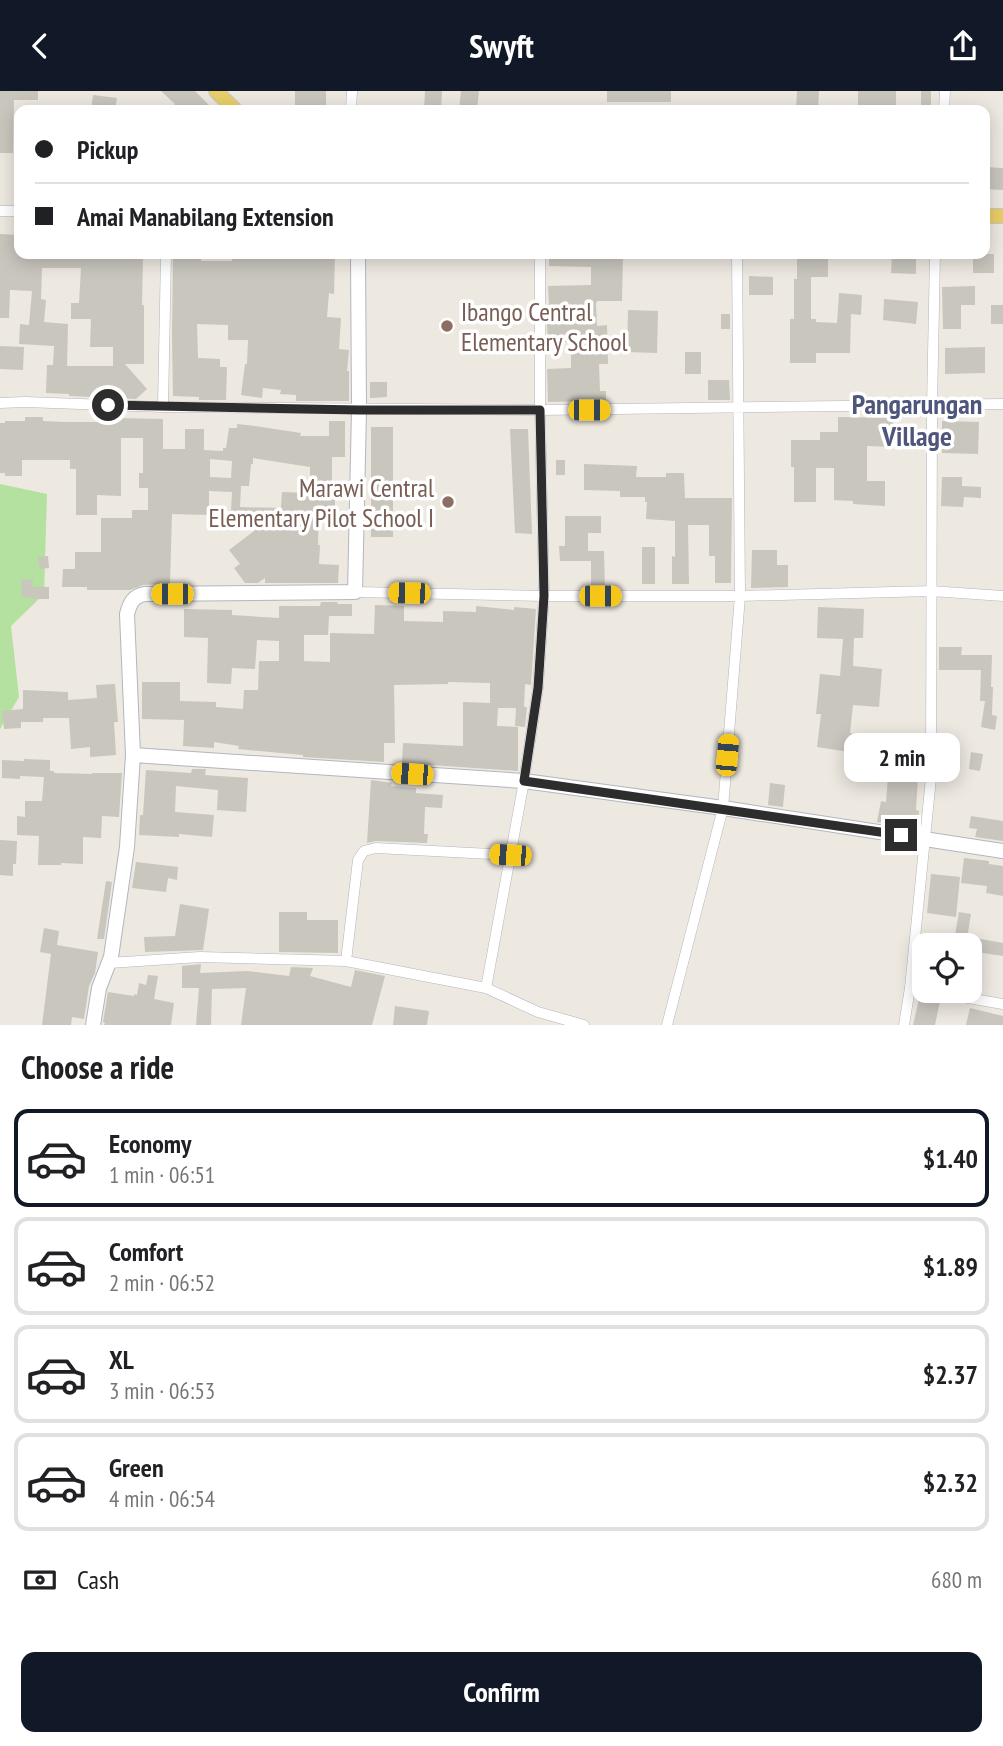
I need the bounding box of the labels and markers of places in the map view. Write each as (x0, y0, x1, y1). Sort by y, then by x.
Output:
place label: Ibango Central Elementary School (461, 295, 628, 358)
marker: Ibango Central Elementary School (439, 318, 455, 334)
place label: Marawi Central Elementary Pilot School I (209, 471, 434, 534)
marker: Marawi Central Elementary Pilot School I (440, 494, 456, 510)

